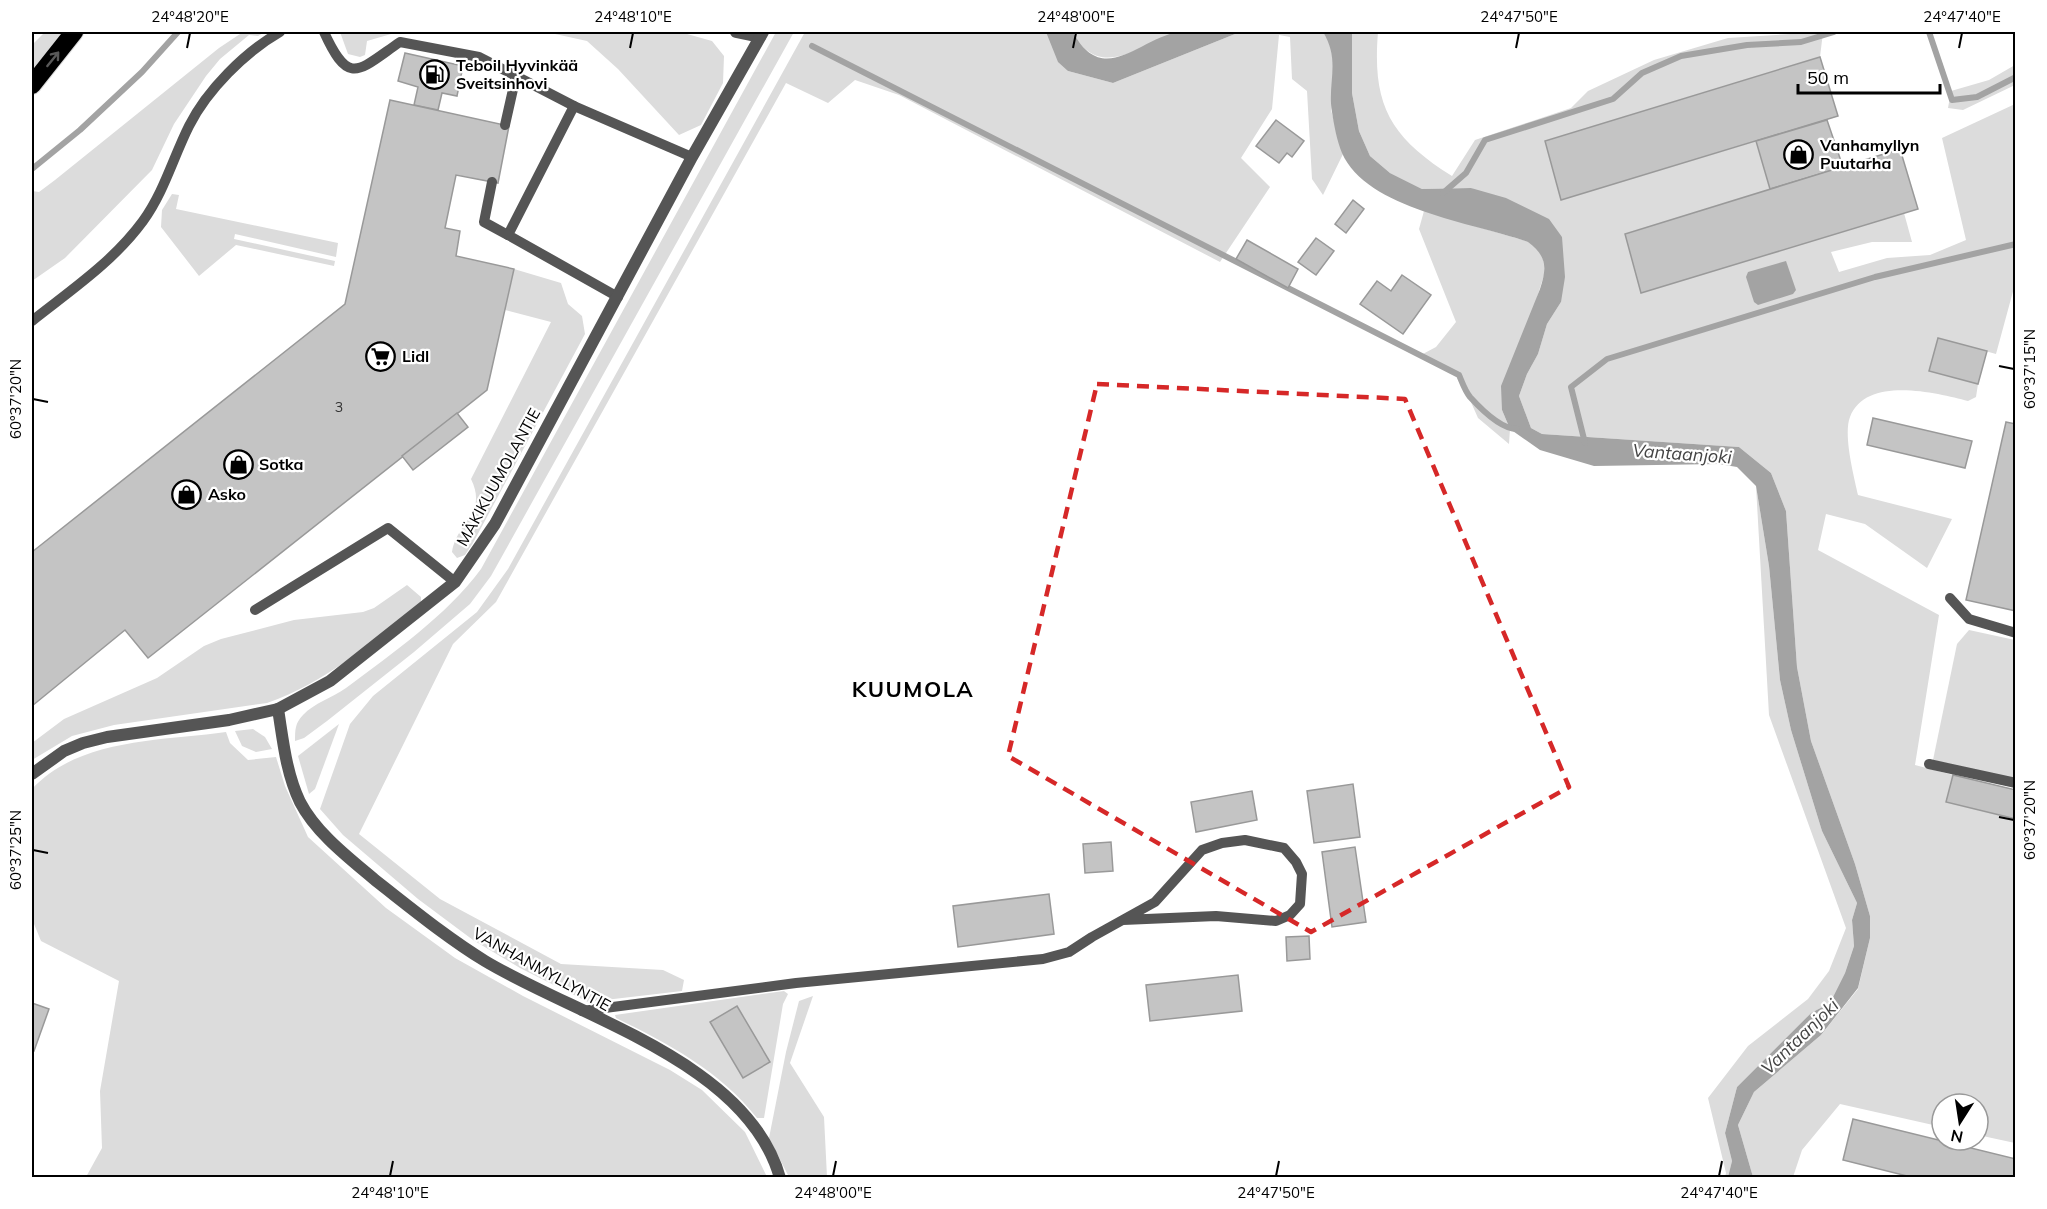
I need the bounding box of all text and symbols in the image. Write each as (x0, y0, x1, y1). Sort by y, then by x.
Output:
text: 24°48'20"E (151, 7, 229, 26)
text: 24°48'10"E (594, 7, 672, 26)
text: 24°48'00"E (1037, 7, 1115, 26)
text: 24°47'50"E (1480, 7, 1558, 26)
text: 24°47'40"E (1923, 7, 2001, 26)
one-way arrow (47, 51, 60, 67)
place label: Teboil Hyvinkää Sveitsinhovi (456, 55, 578, 93)
scale bar (1798, 57, 1940, 95)
fuel station icon: Teboil Hyvinkää Sveitsinhovi (419, 58, 451, 90)
text: 50 m (1807, 66, 1849, 89)
place label: Vanhamyllyn Puutarha (1819, 135, 1919, 173)
shop icon: Vanhamyllyn Puutarha (1783, 138, 1815, 170)
text: 60°37'15"N (2020, 329, 2039, 409)
supermarket icon: Lidl (365, 340, 397, 372)
place label: Lidl (402, 346, 429, 366)
text: 60°37'20"N (6, 359, 25, 439)
house number: 3 (335, 398, 343, 416)
street label: MÄKIKUUMOLANTIE (452, 405, 544, 549)
water label: Vantaanjoki (1632, 439, 1733, 468)
shop icon: Sotka (222, 448, 254, 480)
place label: Sotka (259, 454, 303, 474)
shop icon: Asko (171, 478, 203, 510)
place label: Asko (208, 484, 246, 504)
district label: KUUMOLA (852, 675, 974, 703)
text: 60°37'20"N (2020, 780, 2039, 860)
text: 60°37'25"N (6, 810, 25, 890)
street label: VANHANMYLLYNTIE (470, 923, 614, 1015)
water label: Vantaanjoki (1756, 993, 1844, 1079)
north arrow (1930, 1092, 1990, 1152)
text: N (1949, 1126, 1965, 1148)
text: 24°48'10"E (351, 1183, 429, 1202)
text: 24°48'00"E (794, 1183, 872, 1202)
text: 24°47'50"E (1237, 1183, 1315, 1202)
text: 24°47'40"E (1680, 1183, 1758, 1202)

